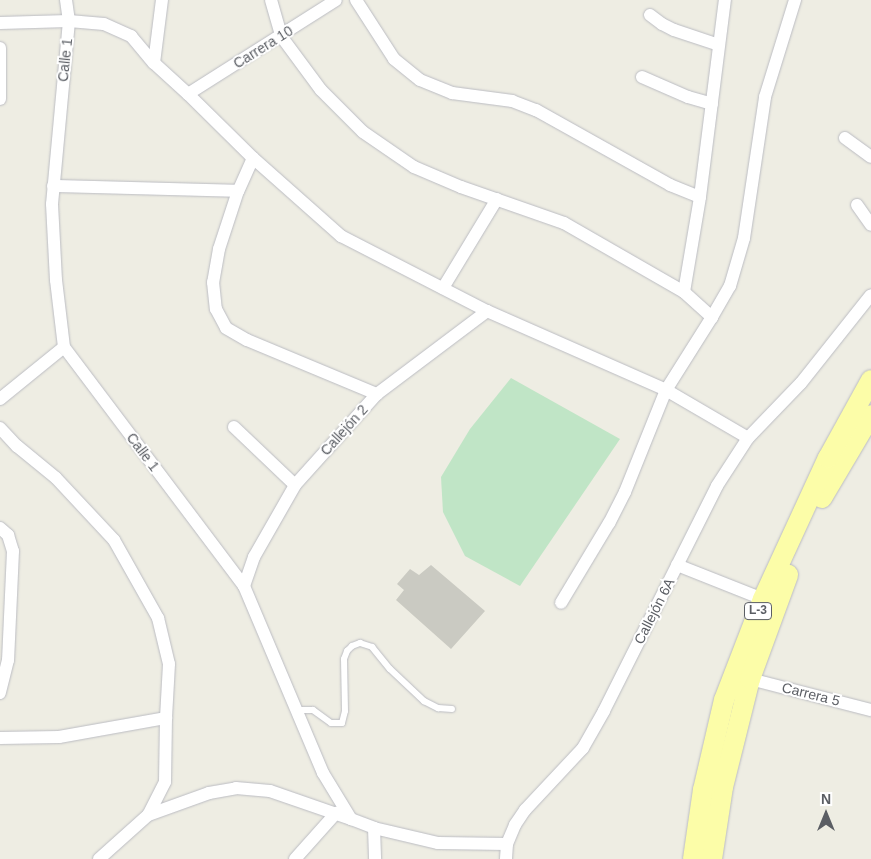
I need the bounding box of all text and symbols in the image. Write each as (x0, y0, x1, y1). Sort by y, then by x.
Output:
street label: Carrera 10 (230, 22, 296, 72)
street label: Calle 1 (54, 37, 76, 83)
street label: Callejón 2 (317, 401, 371, 459)
street label: Calle 1 (123, 430, 163, 474)
street label: Callejón 6A (630, 575, 678, 647)
road number: L-3 (743, 602, 773, 620)
street label: Carrera 5 (780, 679, 842, 709)
north arrow (801, 789, 851, 839)
text: N (821, 791, 831, 807)

